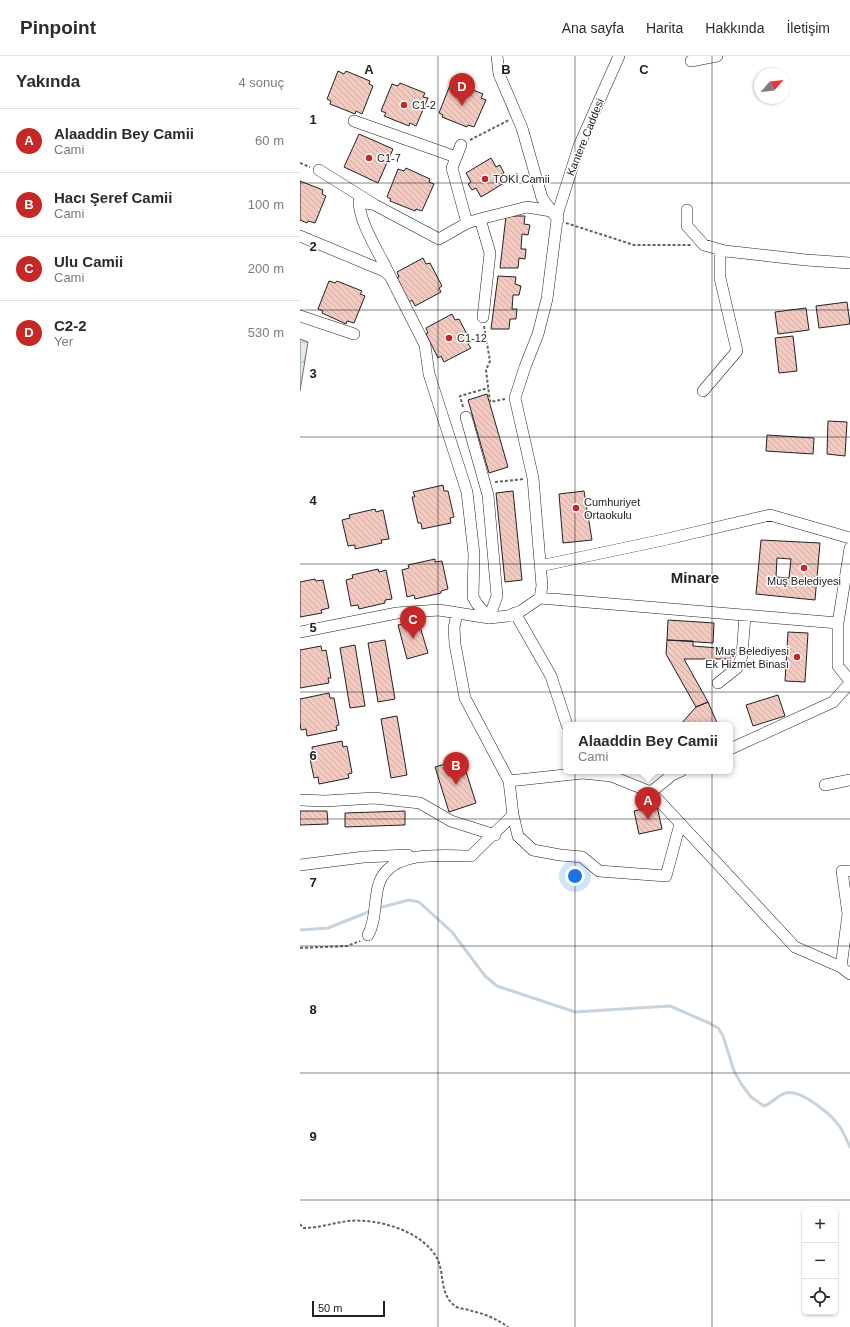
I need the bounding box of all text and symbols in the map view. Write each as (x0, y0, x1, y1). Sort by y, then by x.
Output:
text: Pinpoint (20, 17, 96, 38)
text: Ana sayfa (562, 20, 624, 36)
text: Harita (646, 20, 683, 36)
text: Hakkında (705, 20, 764, 36)
text: İletişim (786, 20, 830, 36)
text: A (364, 62, 374, 77)
text: B (501, 62, 511, 77)
text: C (639, 62, 649, 77)
north arrow (754, 68, 790, 104)
text: Yakında (16, 72, 80, 91)
pin: D (449, 73, 475, 106)
text: 4 sonuç (238, 75, 284, 90)
street label: Kantere Caddesi (564, 97, 606, 177)
place label: C1-2 (412, 99, 436, 111)
marker: C1-2 (399, 100, 409, 110)
text: 1 (309, 112, 317, 127)
text: Alaaddin Bey Camii (54, 125, 194, 142)
text: A (24, 133, 34, 148)
text: 60 m (255, 133, 284, 148)
text: Cami (54, 142, 84, 157)
place label: C1-7 (377, 152, 401, 164)
marker: C1-7 (364, 153, 374, 163)
place label: TOKİ Camii (493, 173, 550, 185)
marker: TOKİ Camii (480, 174, 490, 184)
text: Hacı Şeref Camii (54, 189, 172, 206)
text: B (24, 197, 34, 212)
text: 100 m (248, 197, 284, 212)
text: Cami (54, 206, 84, 221)
text: 2 (309, 239, 317, 254)
text: Ulu Camii (54, 253, 123, 270)
text: C (24, 261, 34, 276)
text: 200 m (248, 261, 284, 276)
text: Cami (54, 270, 84, 285)
text: C2-2 (54, 317, 87, 334)
text: D (24, 325, 34, 340)
text: 530 m (248, 325, 284, 340)
place label: C1-12 (457, 332, 487, 344)
marker: C1-12 (444, 333, 454, 343)
text: Yer (54, 334, 73, 349)
text: 3 (309, 366, 317, 381)
text: 4 (309, 493, 317, 508)
place label: Cumhuriyet Ortaokulu (584, 496, 640, 521)
marker: Cumhuriyet Ortaokulu (571, 503, 581, 513)
marker: Muş Belediyesi (799, 563, 809, 573)
district label: Minare (671, 569, 719, 586)
place label: Muş Belediyesi (767, 575, 841, 587)
pin: C (400, 606, 426, 639)
text: 5 (309, 620, 317, 635)
place label: Muş Belediyesi Ek Hizmet Binası (705, 645, 789, 670)
marker: Muş Belediyesi Ek Hizmet Binası (792, 652, 802, 662)
popup (563, 722, 733, 774)
text: Alaaddin Bey Camii (578, 732, 718, 749)
text: 6 (309, 748, 317, 763)
text: Cami (578, 749, 608, 764)
pin: B (443, 752, 469, 785)
pin: A (635, 787, 661, 820)
your location (565, 866, 585, 886)
text: 7 (309, 875, 317, 890)
text: 8 (309, 1002, 317, 1017)
text: 9 (309, 1129, 317, 1144)
map controls (802, 1207, 838, 1315)
button: + (802, 1207, 838, 1243)
button: − (802, 1243, 838, 1279)
button: locate (802, 1279, 838, 1315)
scale bar (312, 1299, 385, 1318)
text: 50 m (318, 1302, 342, 1314)

